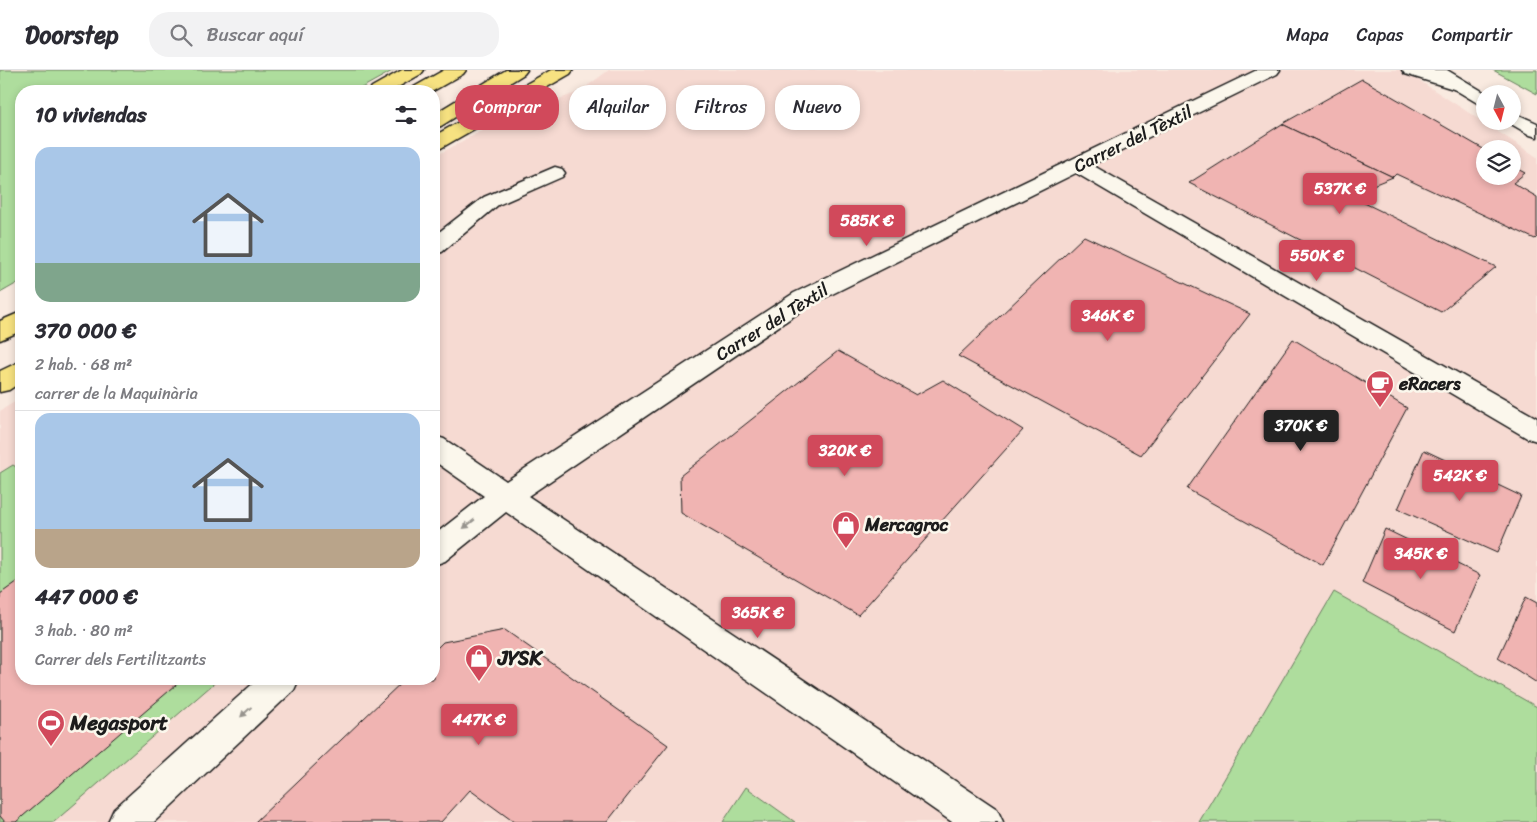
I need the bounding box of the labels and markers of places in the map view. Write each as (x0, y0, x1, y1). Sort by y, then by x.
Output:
pin: 537K € (1299, 172, 1381, 215)
pin: 585K € (826, 204, 908, 247)
pin: 550K € (1276, 240, 1358, 282)
pin: 346K € (1067, 300, 1149, 342)
place label: eRacers (1398, 368, 1461, 400)
cafe icon: eRacers (1365, 369, 1395, 408)
pin: 370K € (1260, 410, 1342, 452)
pin: 320K € (804, 434, 886, 477)
pin: 542K € (1419, 460, 1501, 502)
place label: Mercagroc (864, 509, 949, 541)
shop icon: Mercagroc (831, 510, 861, 549)
pin: 345K € (1380, 538, 1462, 580)
pin: 365K € (717, 596, 799, 639)
place label: JYSK (497, 639, 544, 677)
shop icon: JYSK (464, 643, 494, 682)
place label: Megasport (69, 704, 169, 742)
pin: 447K € (438, 704, 520, 746)
sports icon: Megasport (36, 708, 66, 747)

